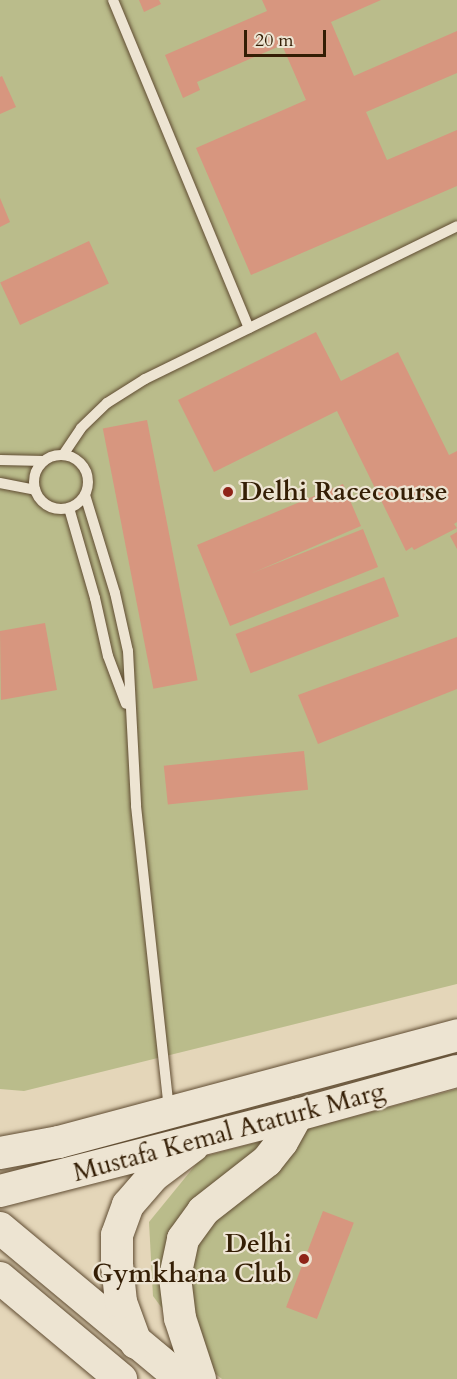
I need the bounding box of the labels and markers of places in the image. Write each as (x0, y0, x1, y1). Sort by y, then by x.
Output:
place label: Delhi Racecourse (240, 476, 448, 508)
marker: Delhi Racecourse (221, 485, 235, 499)
place label: Delhi Gymkhana Club (92, 1228, 292, 1290)
marker: Delhi Gymkhana Club (297, 1252, 311, 1266)

